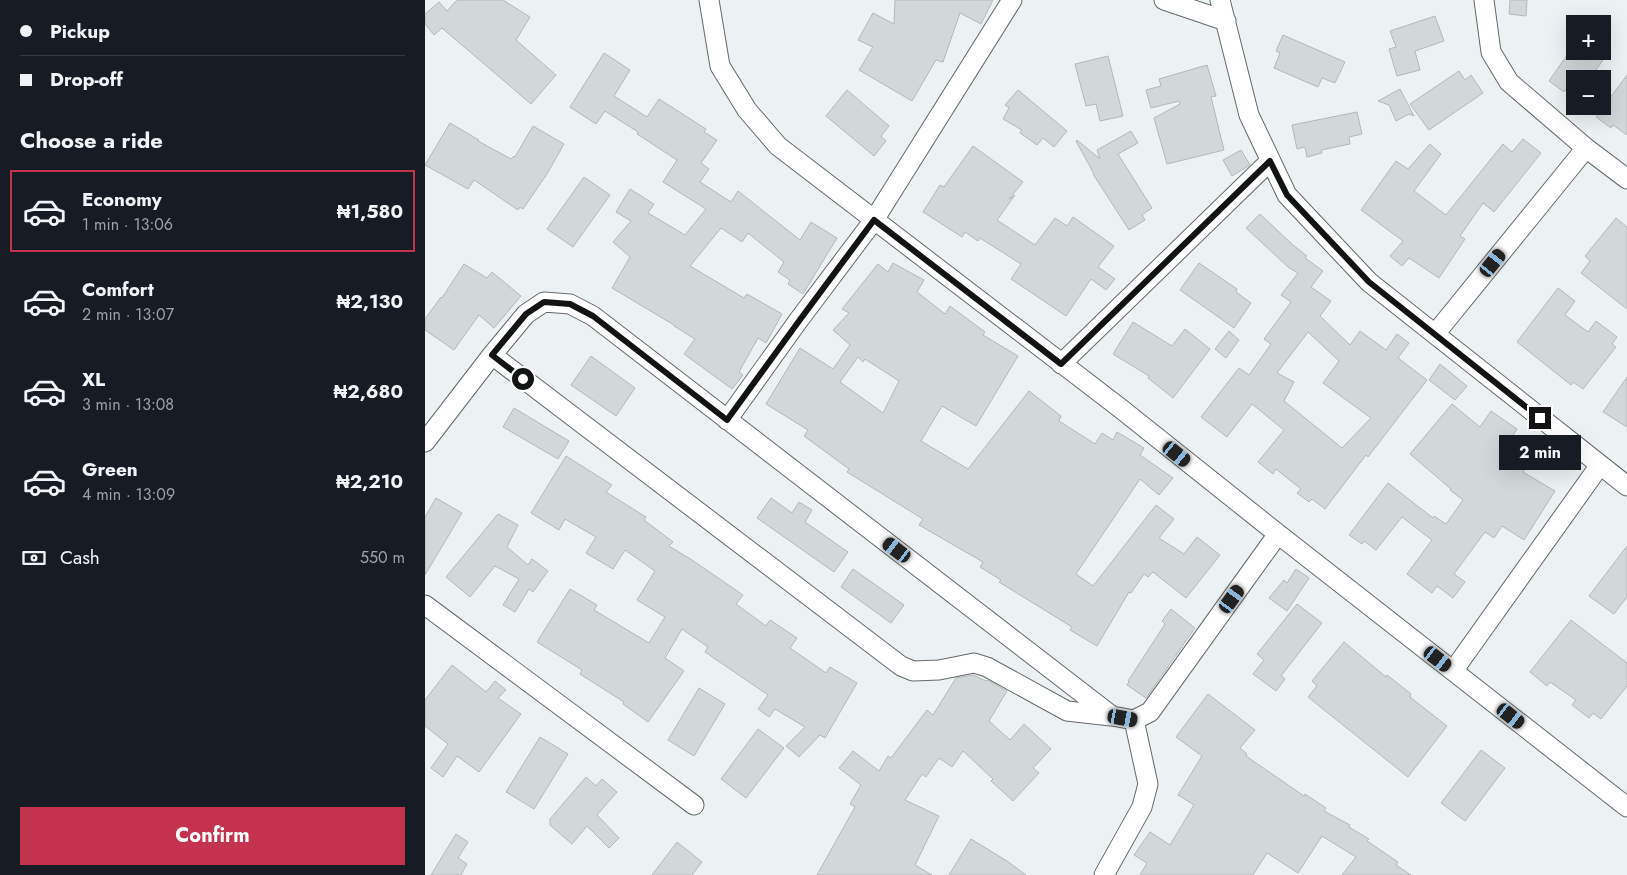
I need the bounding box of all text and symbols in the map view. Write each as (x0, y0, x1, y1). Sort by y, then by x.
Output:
map controls (1566, 15, 1611, 115)
button: + (1566, 15, 1611, 60)
text: Pickup (50, 18, 110, 45)
text: Drop-off (50, 66, 123, 93)
button: − (1566, 70, 1611, 115)
text: Choose a ride (20, 124, 163, 156)
text: Economy (82, 186, 162, 213)
icon: car (22, 189, 67, 234)
text: ₦1,580 (337, 198, 403, 225)
text: 1 min · 13:06 (82, 213, 173, 236)
car (1477, 247, 1508, 279)
text: Comfort (82, 276, 154, 303)
icon: car (22, 279, 67, 324)
text: ₦2,130 (337, 288, 403, 315)
text: 2 min · 13:07 (82, 303, 174, 326)
text: XL (82, 366, 105, 393)
route start (512, 368, 534, 390)
icon: car (22, 369, 67, 414)
text: ₦2,680 (333, 378, 403, 405)
text: 3 min · 13:08 (82, 393, 174, 416)
route end (1529, 407, 1551, 429)
callout: 2 min (1499, 436, 1581, 470)
car (1160, 439, 1193, 469)
text: 2 min (1519, 441, 1561, 464)
text: Green (82, 456, 138, 483)
icon: car (22, 459, 67, 504)
text: ₦2,210 (336, 468, 403, 495)
text: 4 min · 13:09 (82, 483, 175, 506)
car (880, 535, 913, 565)
icon: cash (20, 544, 48, 572)
text: Cash (60, 544, 100, 571)
text: 550 m (360, 546, 405, 569)
car (1217, 582, 1246, 616)
car (1421, 644, 1454, 674)
car (1494, 701, 1527, 731)
car (1106, 708, 1139, 728)
button: Confirm (20, 807, 405, 865)

